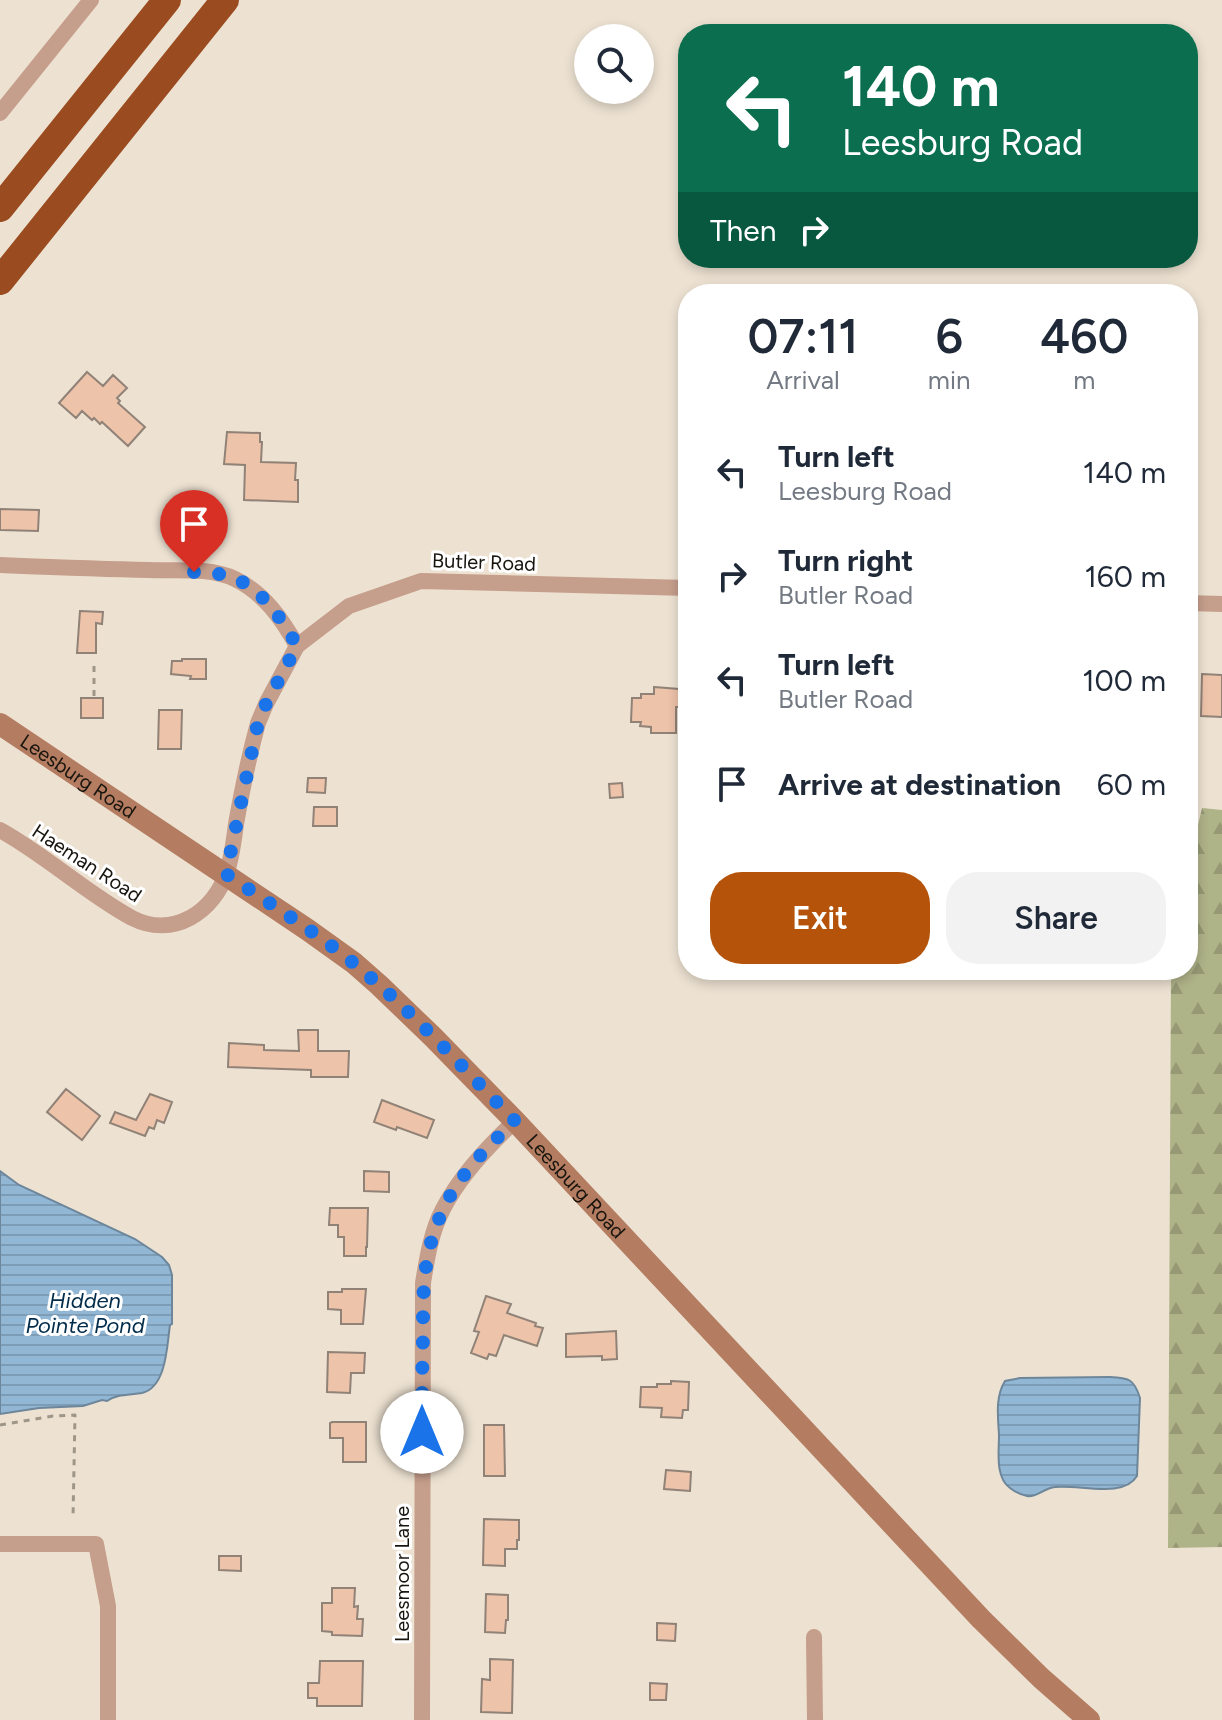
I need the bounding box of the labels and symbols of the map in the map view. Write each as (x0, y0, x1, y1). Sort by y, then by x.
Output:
pin (160, 490, 228, 572)
street label: Butler Road (432, 548, 536, 576)
street label: Leesburg Road (16, 729, 141, 823)
street label: Haeman Road (28, 819, 146, 907)
street label: Leesburg Road (521, 1129, 630, 1243)
water label: Hidden Pointe Pond (25, 1287, 146, 1339)
position arrow (380, 1390, 464, 1474)
street label: Leesmoor Lane (390, 1506, 414, 1642)

